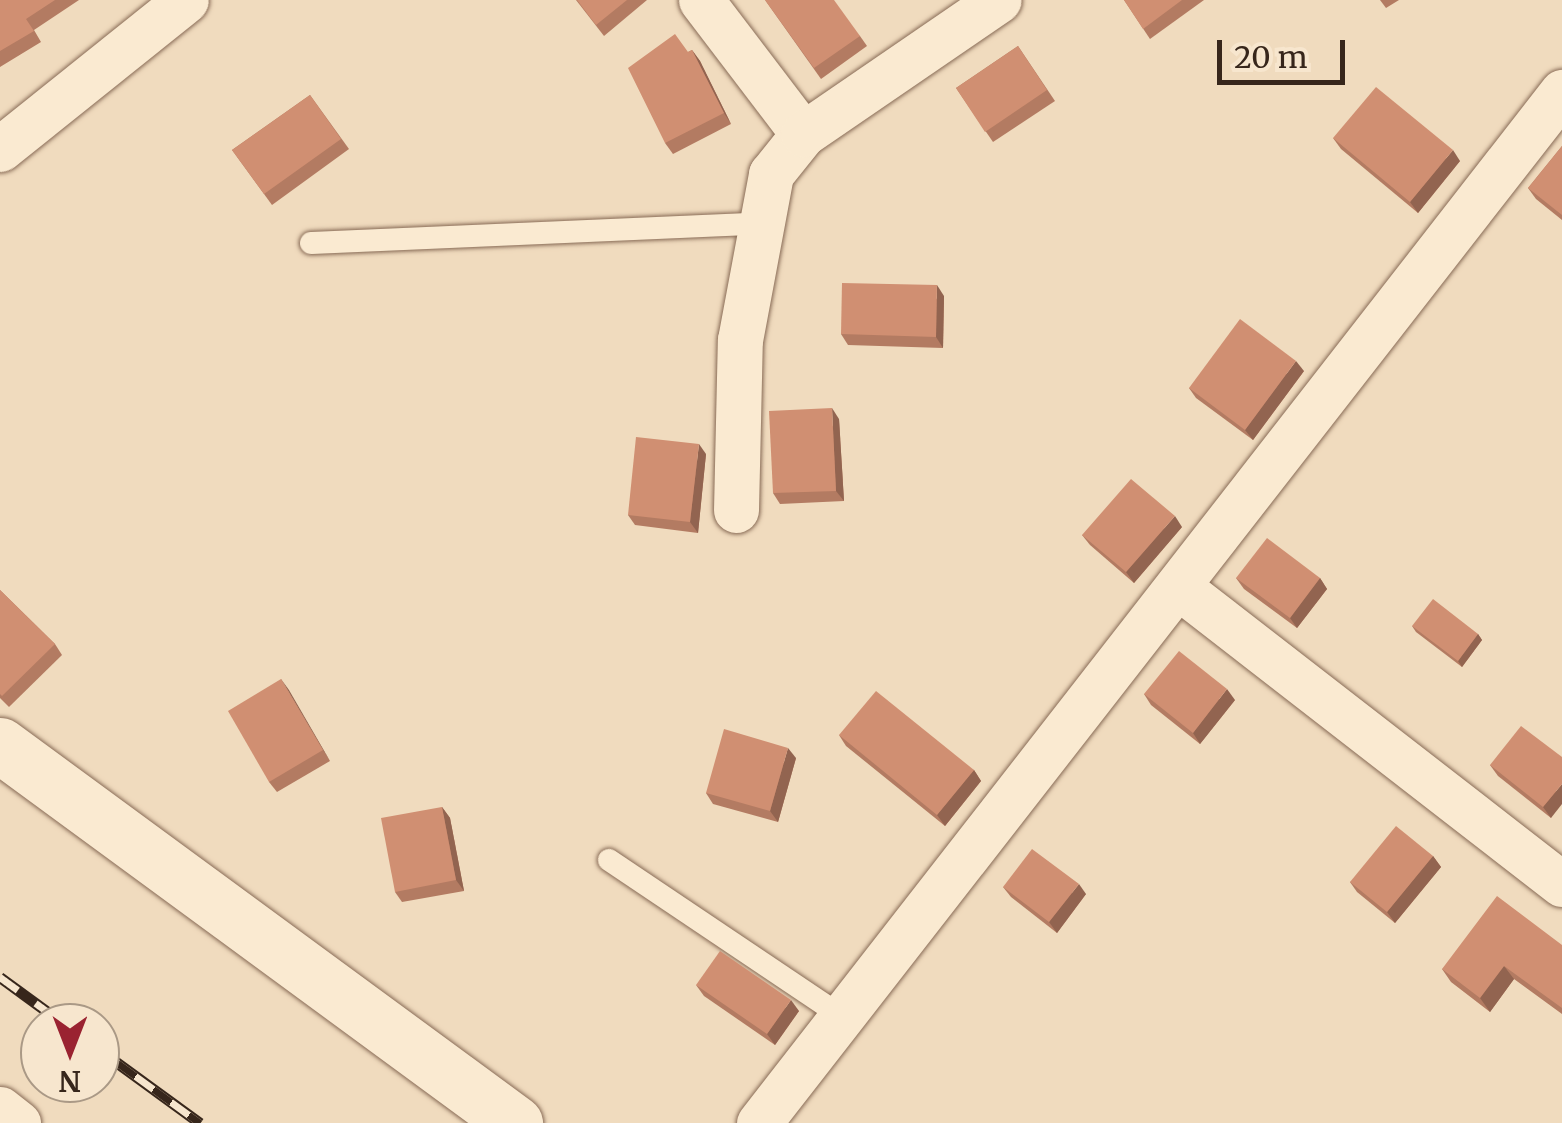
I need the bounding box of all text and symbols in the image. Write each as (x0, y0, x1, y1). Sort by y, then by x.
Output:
scale bar (1222, 20, 1350, 82)
text: 20 m (1234, 38, 1307, 76)
north arrow (20, 1003, 120, 1103)
text: N (59, 1063, 81, 1099)

